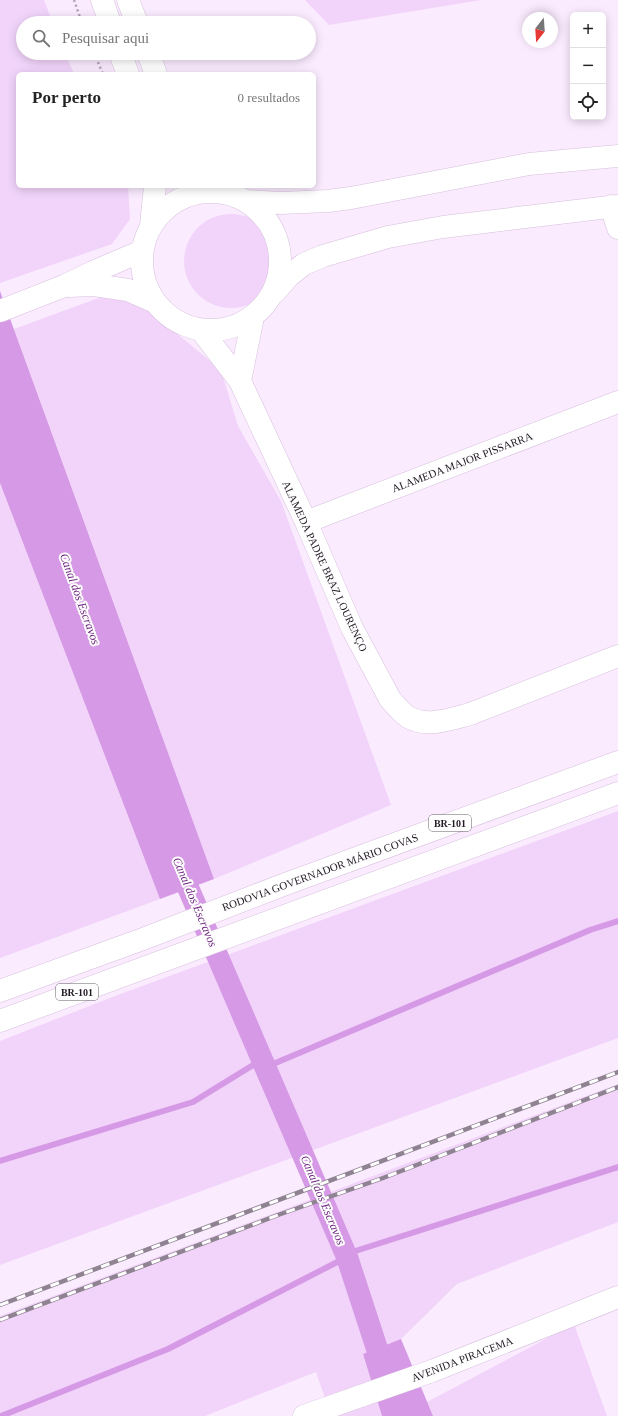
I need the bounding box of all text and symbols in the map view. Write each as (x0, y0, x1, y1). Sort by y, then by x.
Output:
north arrow (522, 12, 558, 48)
map controls (570, 12, 606, 120)
button: + (570, 12, 606, 48)
search box (16, 16, 316, 60)
icon: search (30, 27, 52, 49)
text: Pesquisar aqui (62, 30, 149, 46)
button: − (570, 48, 606, 84)
button: locate (570, 84, 606, 120)
text: Por perto (32, 88, 101, 107)
text: 0 resultados (238, 90, 300, 105)
street label: ALAMEDA MAJOR PISSARRA (390, 430, 534, 494)
street label: ALAMEDA PADRE BRAZ LOURENÇO (280, 479, 370, 653)
water label: Canal dos Escravos (57, 552, 103, 647)
road number: BR-101 (429, 815, 471, 831)
street label: RODOVIA GOVERNADOR MÁRIO COVAS (220, 831, 420, 913)
water label: Canal dos Escravos (170, 855, 220, 949)
road number: BR-101 (56, 984, 98, 1000)
water label: Canal dos Escravos (298, 1153, 348, 1247)
street label: AVENIDA PIRACEMA (410, 1334, 514, 1384)

